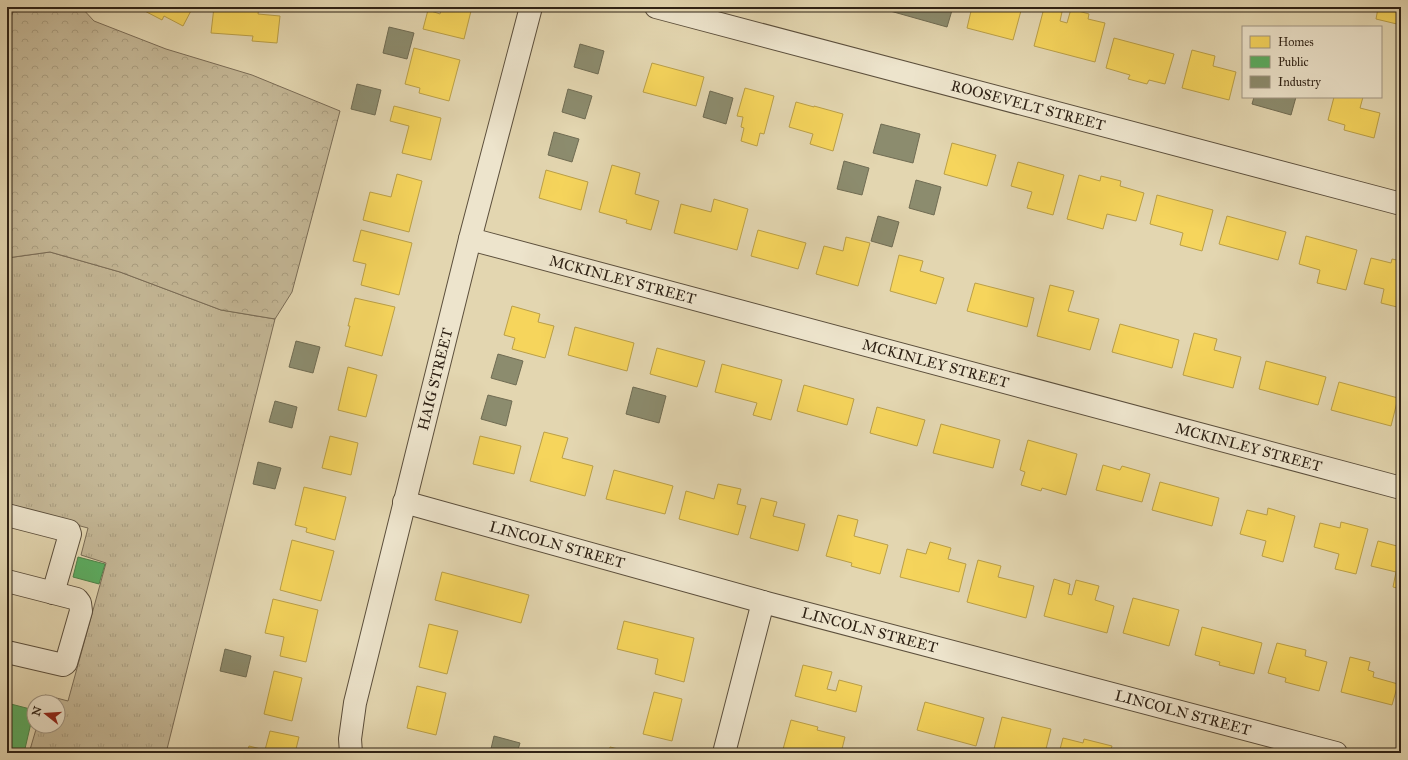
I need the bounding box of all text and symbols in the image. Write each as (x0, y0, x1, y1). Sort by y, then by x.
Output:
legend (1242, 26, 1382, 98)
text: Homes (1278, 35, 1314, 49)
text: Public (1278, 55, 1309, 69)
text: Industry (1278, 75, 1321, 89)
street label: ROOSEVELT STREET (949, 76, 1107, 134)
street label: MCKINLEY STREET (547, 252, 698, 308)
street label: HAIG STREET (414, 326, 457, 432)
street label: MCKINLEY STREET (860, 335, 1011, 392)
street label: MCKINLEY STREET (1173, 419, 1324, 475)
street label: LINCOLN STREET (487, 517, 627, 572)
street label: LINCOLN STREET (800, 604, 940, 657)
street label: LINCOLN STREET (1113, 686, 1253, 739)
north arrow (26, 694, 66, 734)
text: N (29, 704, 45, 718)

